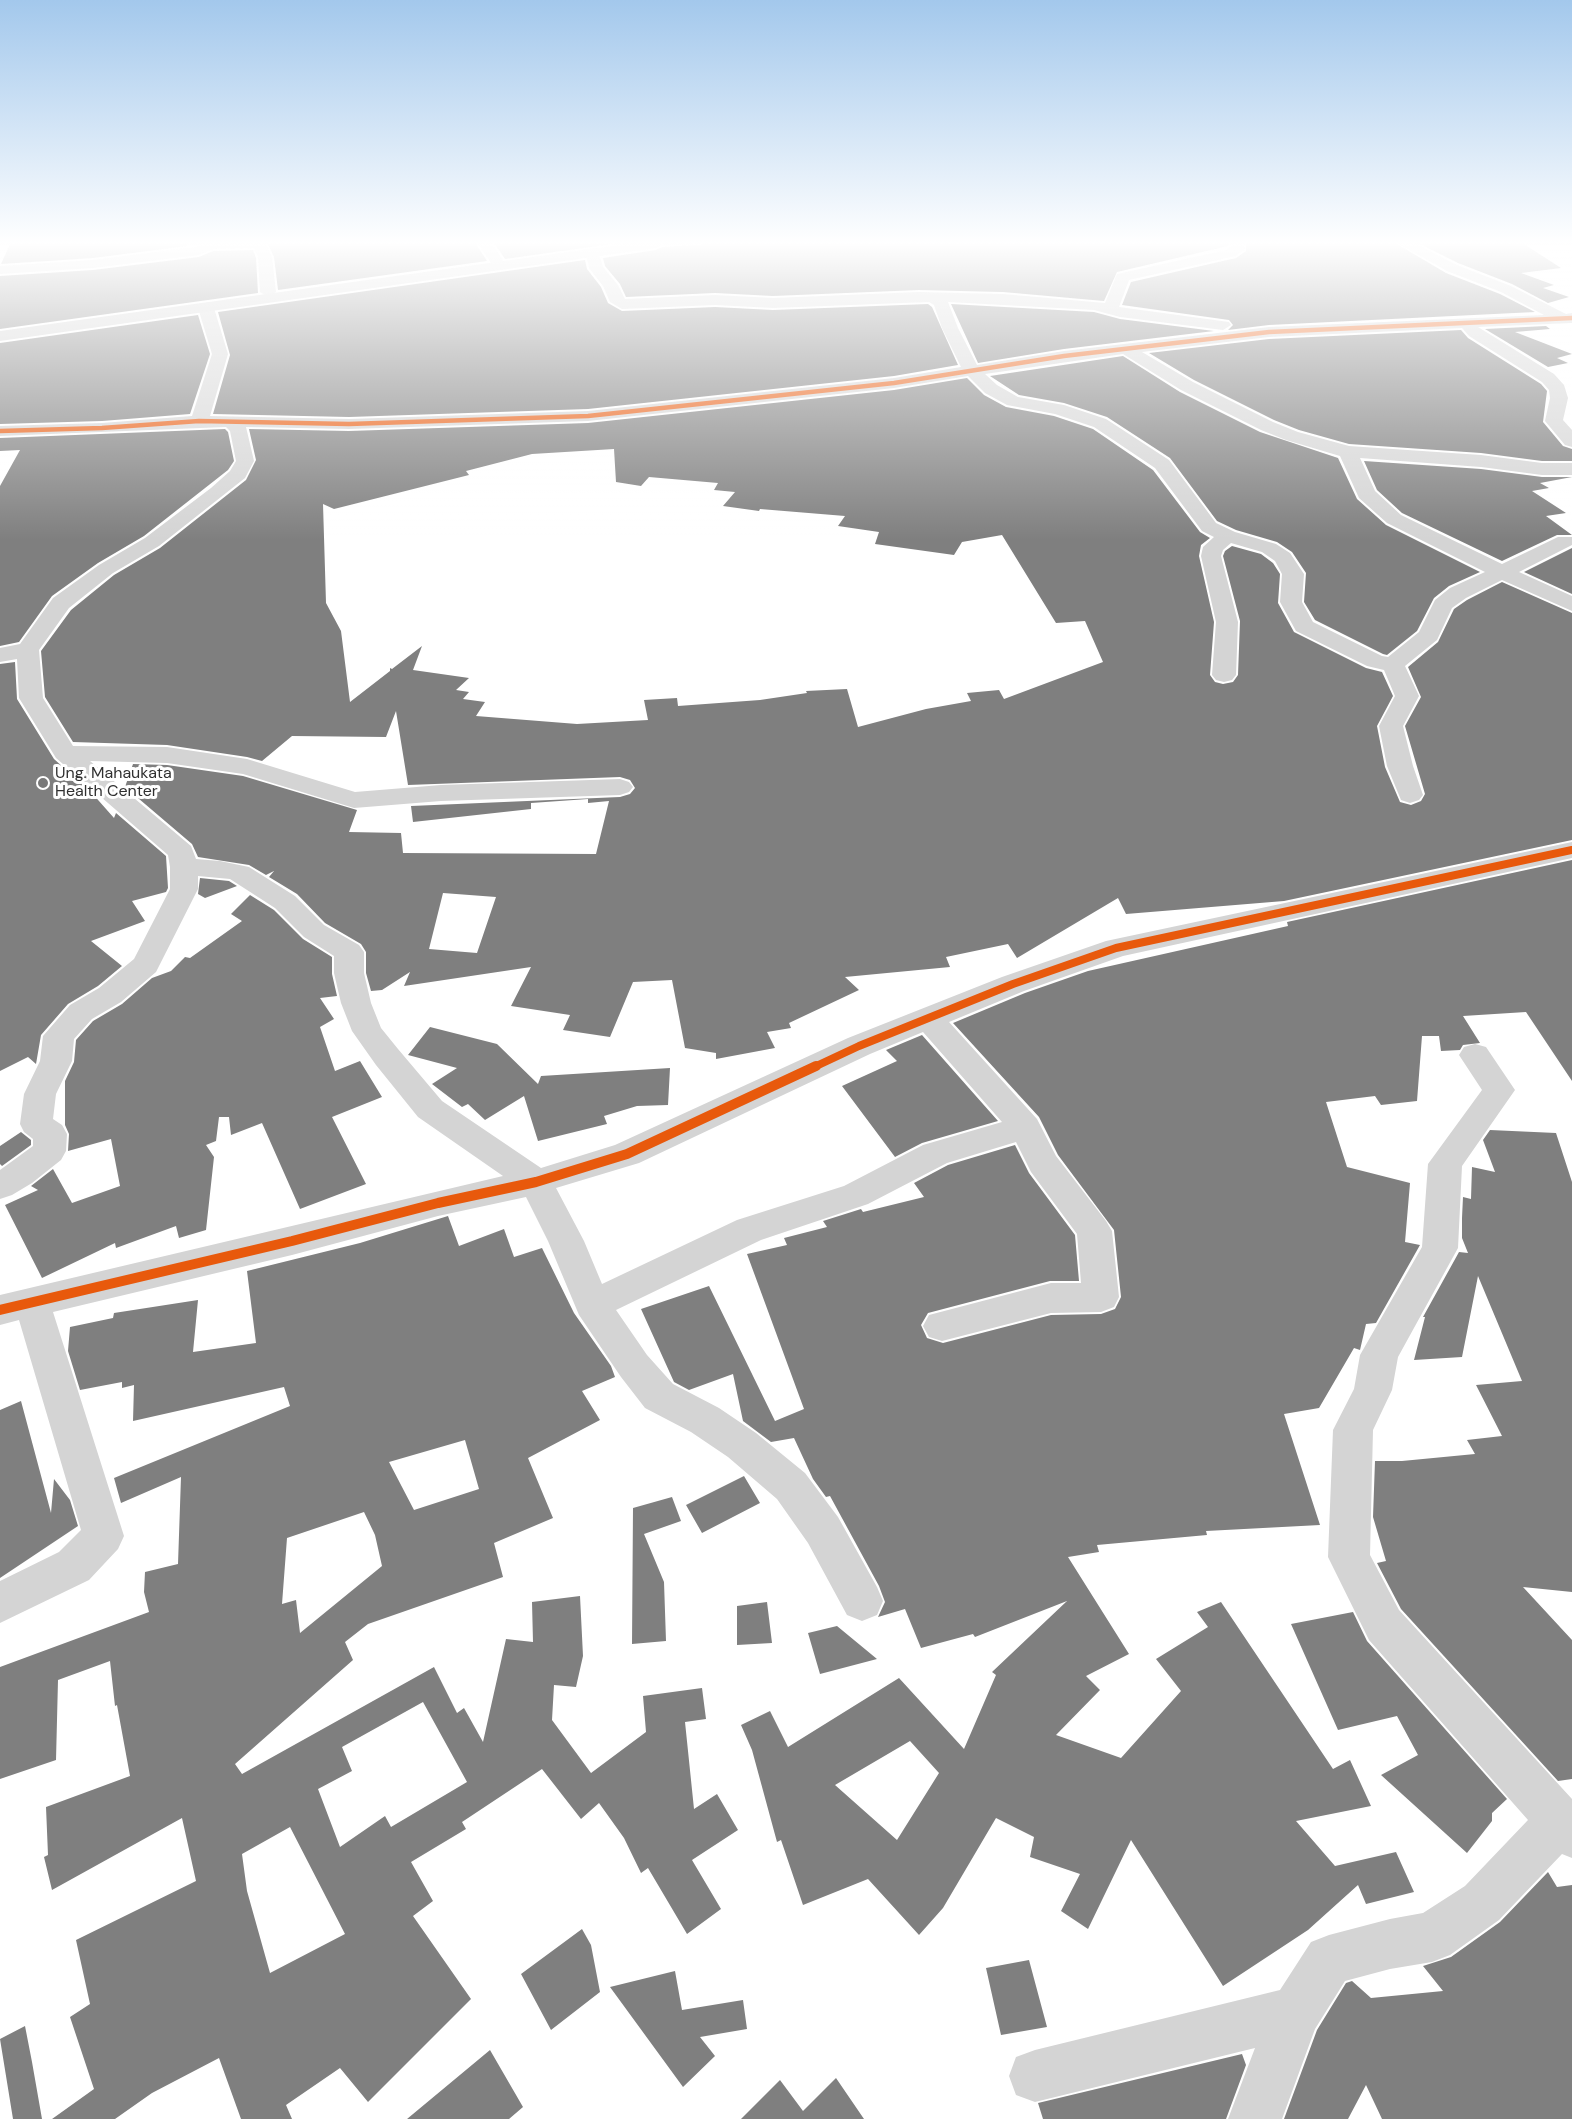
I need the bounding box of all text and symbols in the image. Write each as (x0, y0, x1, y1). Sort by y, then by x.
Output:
place label: Ung. Mahaukata Health Center (55, 764, 172, 802)
marker: Ung. Mahaukata Health Center (36, 776, 50, 790)

